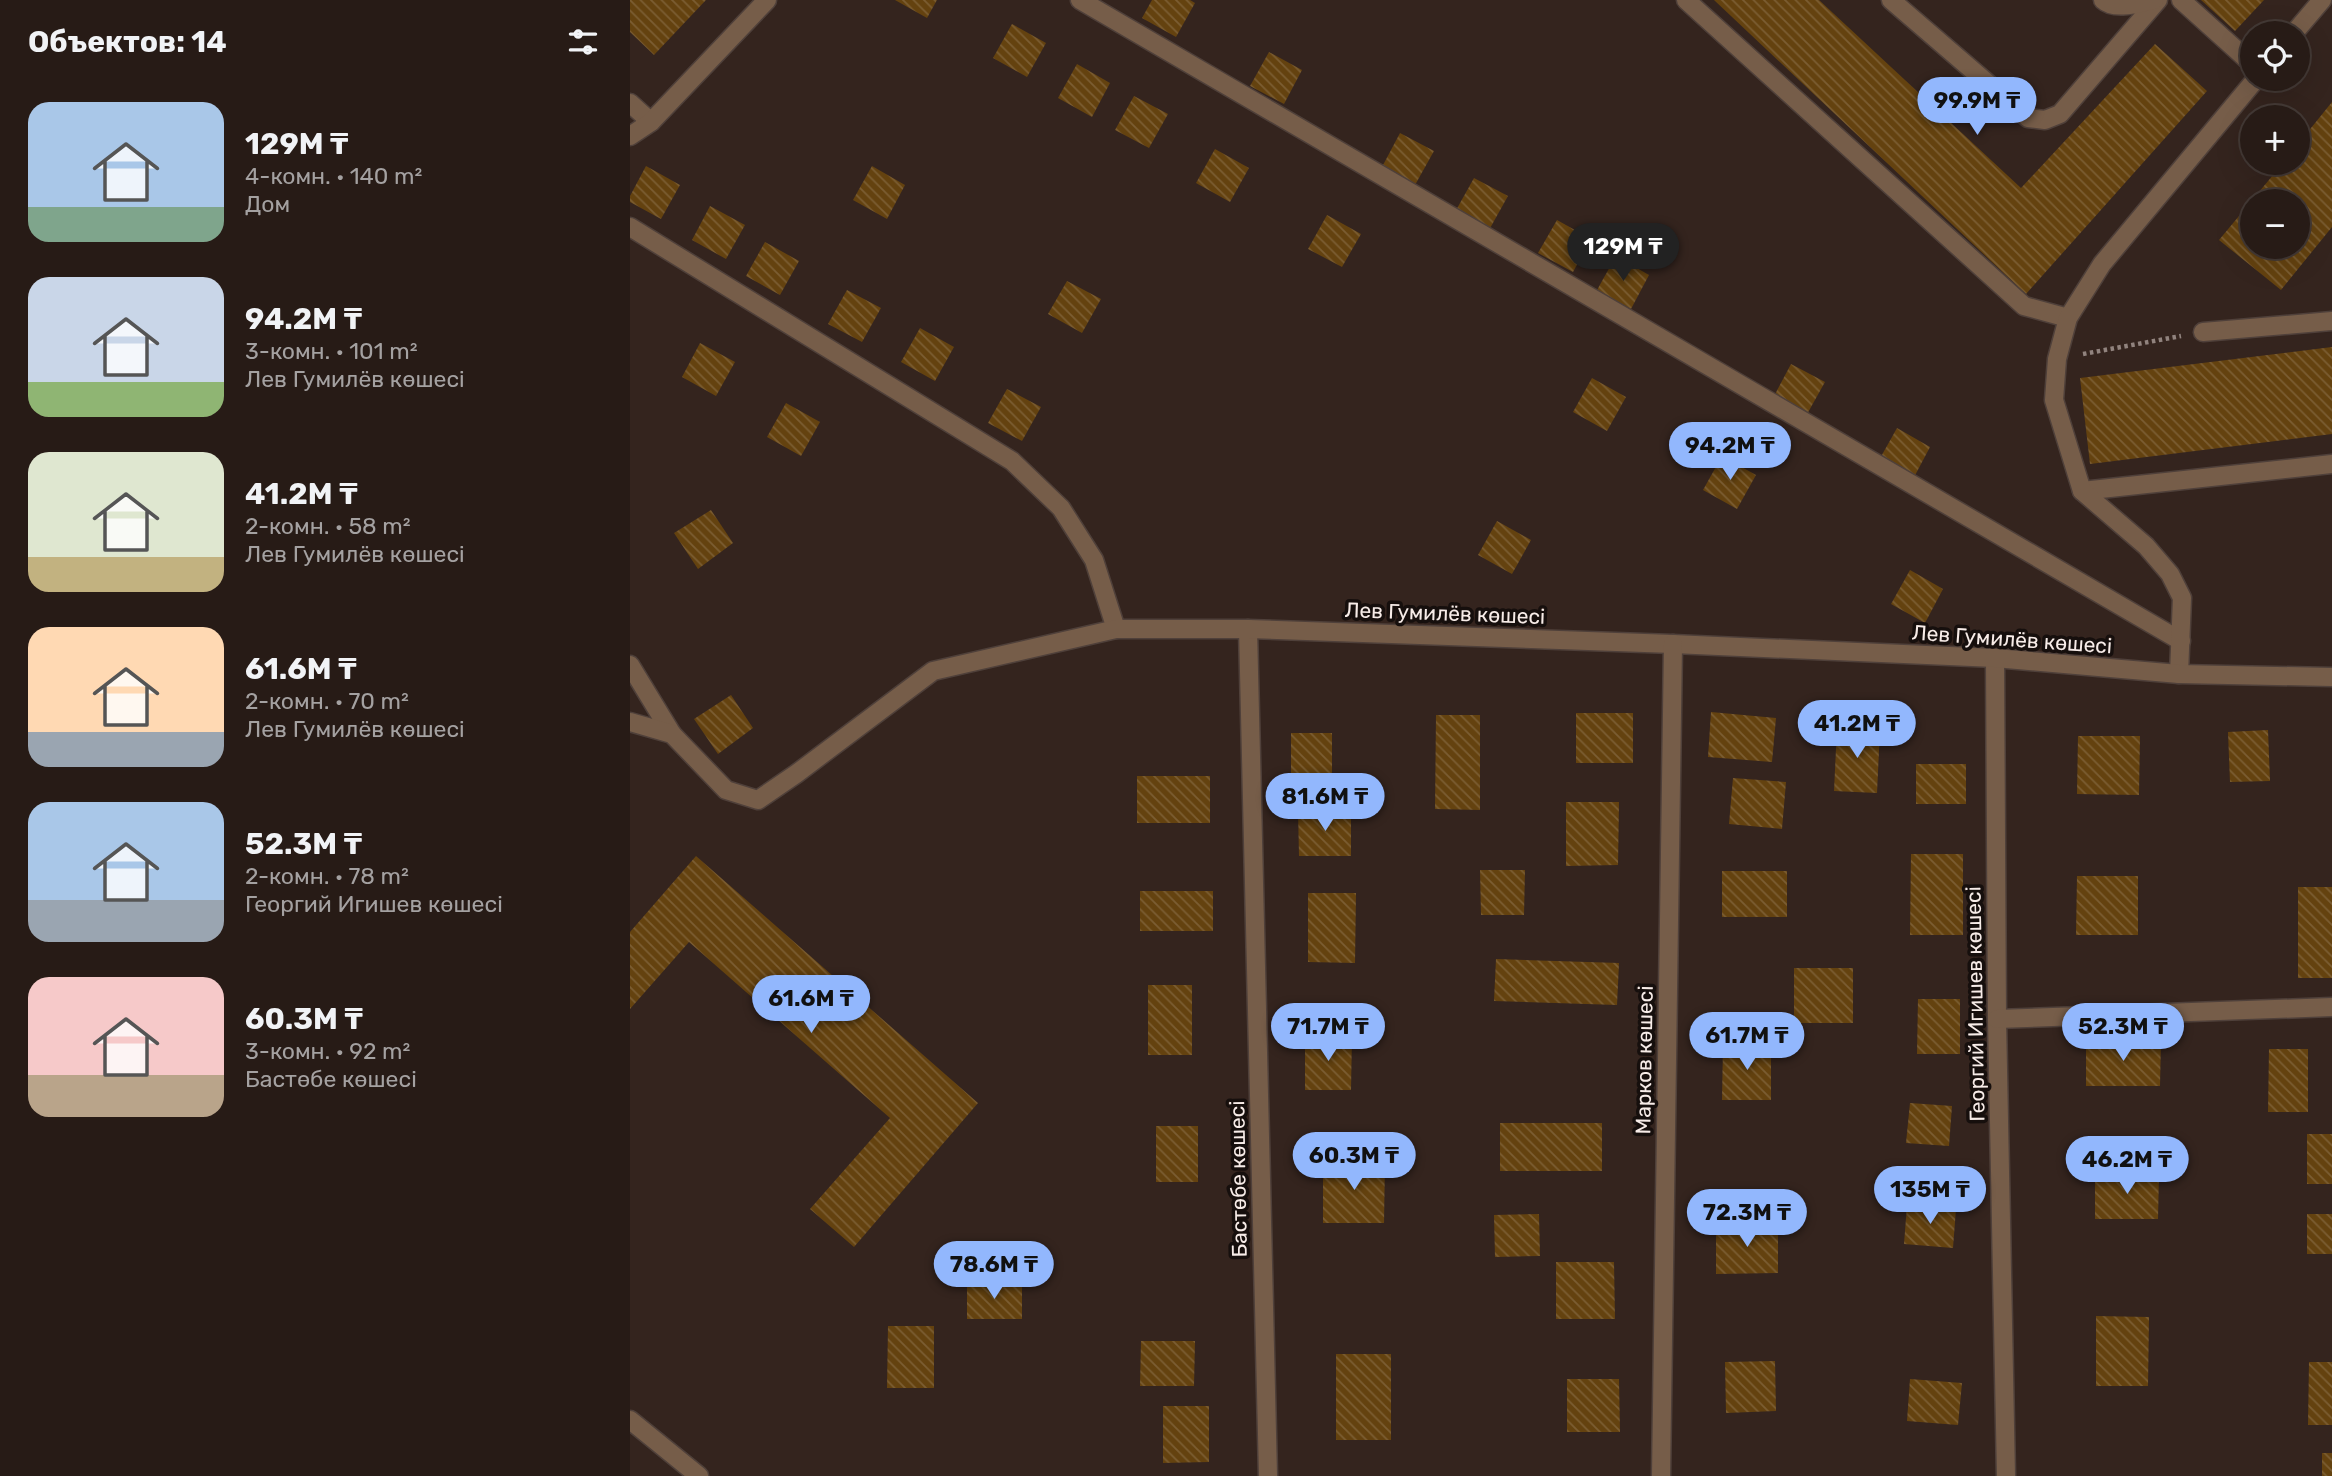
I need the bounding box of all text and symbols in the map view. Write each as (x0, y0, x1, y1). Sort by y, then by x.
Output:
map controls (2240, 21, 2310, 259)
button: locate (2240, 21, 2310, 91)
icon: filters (564, 23, 602, 61)
text: Объектов: 14 (28, 24, 227, 60)
pin: 99.9M ₸ (1912, 78, 2042, 137)
text: 99.9M ₸ (1933, 86, 2021, 114)
button: + (2240, 105, 2310, 175)
text: 129M ₸ (245, 126, 349, 162)
icon: home (84, 130, 168, 214)
text: 4-комн. · 140 m² (245, 162, 422, 190)
button: − (2240, 189, 2310, 259)
text: Дом (245, 190, 290, 218)
pin: 129M ₸ (1566, 224, 1680, 283)
text: 129M ₸ (1583, 232, 1663, 260)
text: 94.2M ₸ (245, 301, 362, 337)
icon: home (84, 305, 168, 389)
text: 3-комн. · 101 m² (245, 337, 418, 365)
text: Лев Гумилёв көшесі (245, 365, 465, 393)
pin: 94.2M ₸ (1665, 422, 1795, 482)
text: 94.2M ₸ (1685, 431, 1775, 459)
text: 41.2M ₸ (245, 476, 358, 512)
icon: home (84, 480, 168, 564)
text: 2-комн. · 58 m² (245, 512, 411, 540)
text: Лев Гумилёв көшесі (245, 540, 465, 568)
street label: Лев Гумилёв көшесі (1344, 597, 1546, 629)
street label: Лев Гумилёв көшесі (1911, 620, 2113, 658)
text: 61.6M ₸ (245, 651, 357, 687)
icon: home (84, 655, 168, 739)
text: 2-комн. · 70 m² (245, 687, 409, 715)
pin: 41.2M ₸ (1792, 700, 1922, 760)
text: 41.2M ₸ (1814, 709, 1900, 737)
text: Лев Гумилёв көшесі (245, 715, 465, 743)
pin: 81.6M ₸ (1260, 774, 1390, 833)
text: 81.6M ₸ (1282, 782, 1368, 810)
text: 52.3M ₸ (245, 826, 362, 862)
icon: home (84, 830, 168, 914)
text: 2-комн. · 78 m² (245, 862, 409, 890)
street label: Георгий Игишев көшесі (1960, 886, 1990, 1122)
text: Георгий Игишев көшесі (245, 890, 503, 918)
pin: 61.6M ₸ (746, 976, 876, 1035)
text: 61.6M ₸ (768, 984, 854, 1012)
street label: Марков көшесі (1630, 985, 1658, 1135)
text: 60.3M ₸ (245, 1001, 363, 1037)
pin: 71.7M ₸ (1263, 1004, 1393, 1063)
pin: 52.3M ₸ (2058, 1004, 2188, 1063)
icon: home (84, 1005, 168, 1089)
text: 71.7M ₸ (1287, 1012, 1369, 1040)
pin: 61.7M ₸ (1682, 1012, 1812, 1072)
text: 52.3M ₸ (2078, 1012, 2168, 1040)
text: 61.7M ₸ (1705, 1021, 1789, 1049)
text: 3-комн. · 92 m² (245, 1037, 410, 1065)
text: Бастөбе көшесі (245, 1065, 417, 1093)
street label: Бастөбе көшесі (1224, 1100, 1252, 1258)
pin: 60.3M ₸ (1289, 1132, 1419, 1192)
pin: 46.2M ₸ (2062, 1136, 2192, 1196)
text: 60.3M ₸ (1309, 1141, 1399, 1169)
text: 46.2M ₸ (2082, 1145, 2172, 1173)
pin: 135M ₸ (1873, 1166, 1987, 1226)
text: 135M ₸ (1890, 1175, 1970, 1203)
pin: 72.3M ₸ (1682, 1190, 1812, 1249)
text: 72.3M ₸ (1703, 1198, 1791, 1226)
pin: 78.6M ₸ (929, 1242, 1059, 1301)
text: 78.6M ₸ (950, 1250, 1038, 1278)

